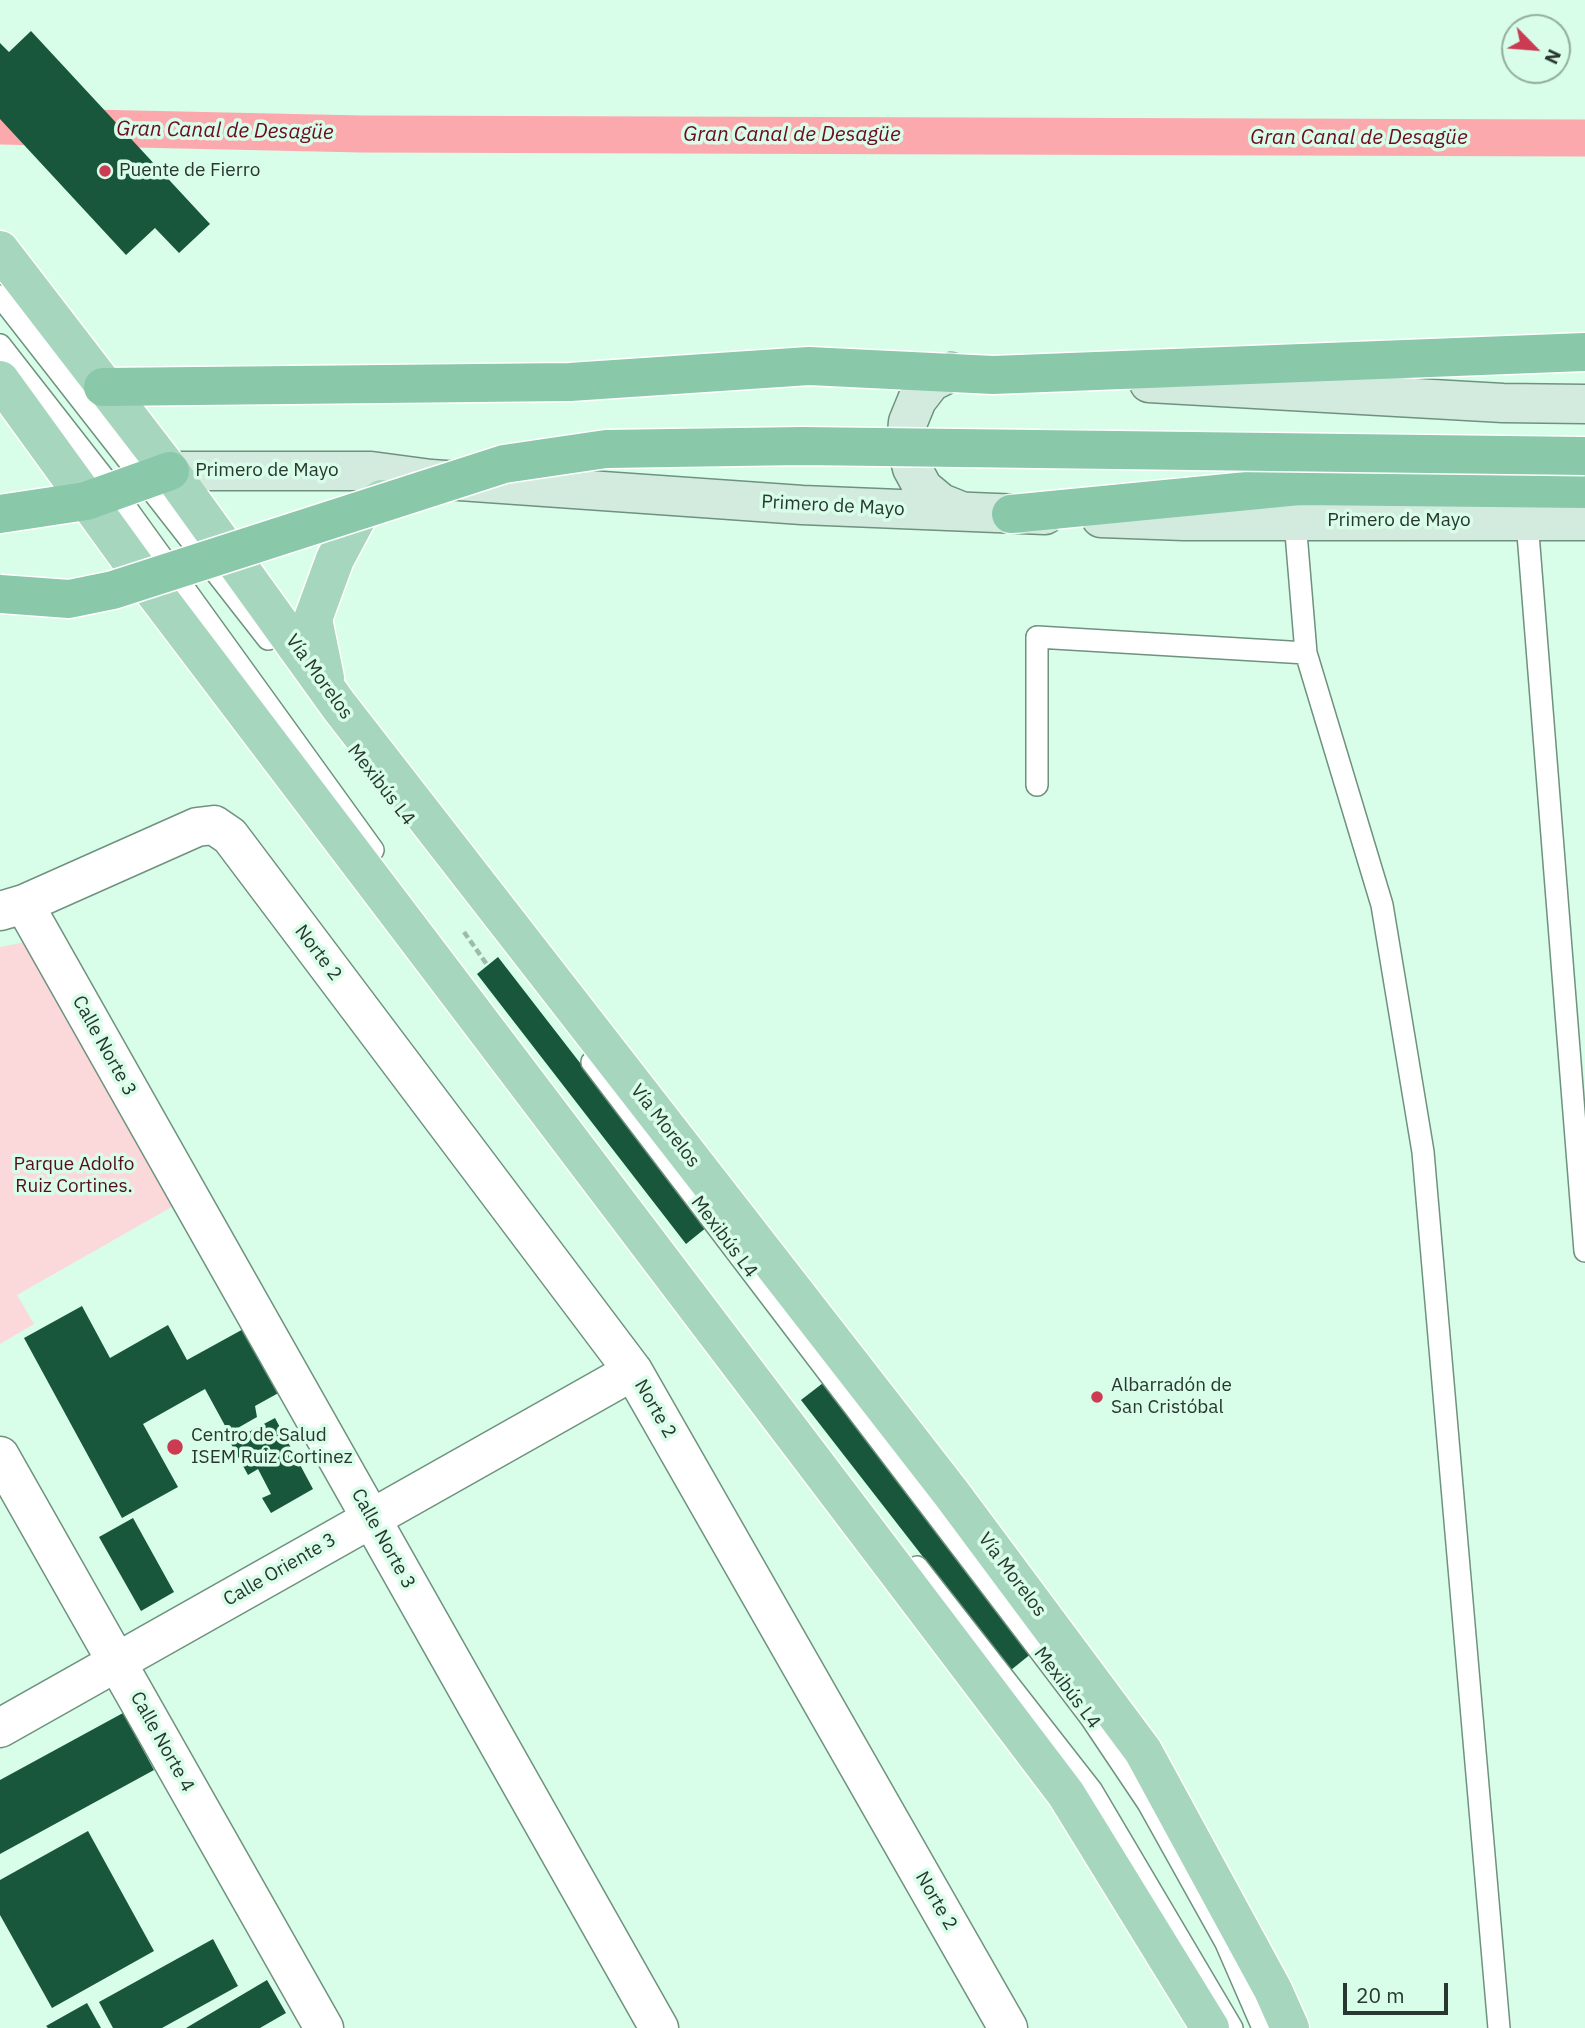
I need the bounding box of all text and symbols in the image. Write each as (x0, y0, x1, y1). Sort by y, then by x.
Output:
north arrow (1501, 14, 1571, 84)
text: N (1539, 46, 1567, 68)
water label: Gran Canal de Desagüe (116, 117, 334, 145)
water label: Gran Canal de Desagüe (683, 122, 901, 148)
water label: Gran Canal de Desagüe (1250, 125, 1468, 151)
place label: Puente de Fierro (119, 160, 260, 182)
marker: Puente de Fierro (97, 163, 113, 179)
street label: Primero de Mayo (195, 460, 339, 482)
street label: Primero de Mayo (761, 491, 905, 521)
street label: Primero de Mayo (1327, 510, 1471, 532)
street label: Vía Morelos (281, 630, 357, 724)
street label: Mexibús L4 (342, 740, 420, 830)
street label: Norte 2 (290, 921, 346, 985)
street label: Calle Norte 3 (67, 992, 141, 1100)
street label: Vía Morelos (625, 1080, 705, 1172)
park label: Parque Adolfo Ruiz Cortines. (14, 1154, 134, 1198)
street label: Mexibús L4 (686, 1192, 762, 1282)
place label: Albarradón de San Cristóbal (1111, 1375, 1232, 1419)
street label: Norte 2 (629, 1376, 681, 1442)
marker: Albarradón de San Cristóbal (1089, 1389, 1105, 1405)
place label: Centro de Salud ISEM Ruiz Cortinez (191, 1425, 352, 1469)
marker: Centro de Salud ISEM Ruiz Cortinez (165, 1437, 185, 1457)
street label: Calle Norte 3 (346, 1485, 420, 1593)
street label: Vía Morelos (973, 1528, 1051, 1622)
street label: Calle Oriente 3 (220, 1529, 340, 1611)
street label: Mexibús L4 (1029, 1643, 1105, 1733)
street label: Calle Norte 4 (125, 1688, 199, 1796)
street label: Norte 2 (910, 1868, 962, 1934)
scale bar (1347, 1968, 1452, 2012)
text: 20 m (1356, 1981, 1405, 2009)

